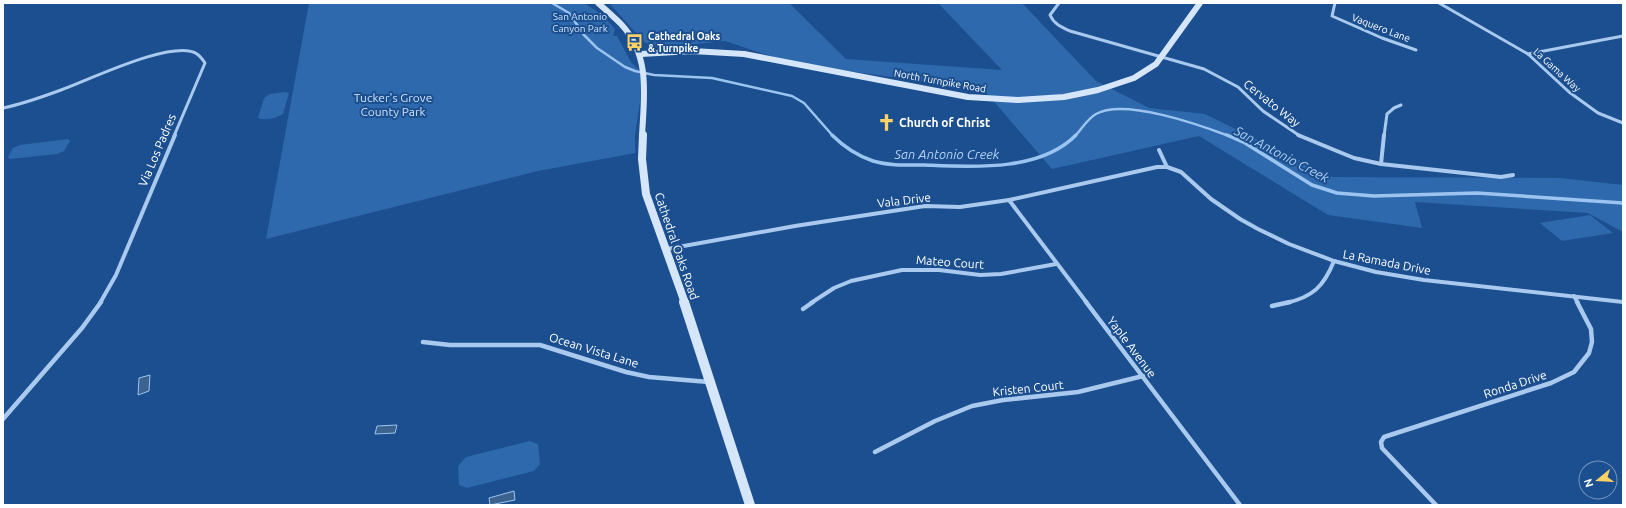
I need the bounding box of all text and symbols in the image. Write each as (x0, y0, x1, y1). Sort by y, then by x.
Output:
park label: San Antonio Canyon Park (552, 11, 608, 34)
street label: Vaquero Lane (1350, 12, 1412, 44)
place label: Cathedral Oaks & Turnpike (648, 31, 721, 54)
bus stop icon: Cathedral Oaks & Turnpike (625, 32, 645, 52)
street label: La Gama Way (1531, 46, 1583, 94)
street label: North Turnpike Road (893, 67, 987, 95)
street label: Cervato Way (1241, 77, 1303, 129)
park label: Tucker's Grove County Park (354, 91, 432, 118)
street label: Via Los Padres (136, 112, 178, 188)
church icon: Church of Christ (876, 112, 896, 132)
place label: Church of Christ (899, 116, 990, 129)
water label: San Antonio Creek (1231, 123, 1332, 185)
water label: San Antonio Creek (894, 147, 1000, 161)
street label: Vala Drive (876, 190, 932, 210)
street label: Cathedral Oaks Road (653, 191, 701, 301)
street label: La Ramada Drive (1342, 247, 1432, 277)
street label: Mateo Court (916, 253, 985, 271)
street label: Yaple Avenue (1105, 314, 1159, 380)
street label: Ocean Vista Lane (548, 330, 640, 370)
street label: Ronda Drive (1482, 368, 1548, 400)
street label: Kristen Court (992, 378, 1064, 398)
north arrow (1578, 460, 1618, 500)
text: N (1582, 477, 1595, 489)

